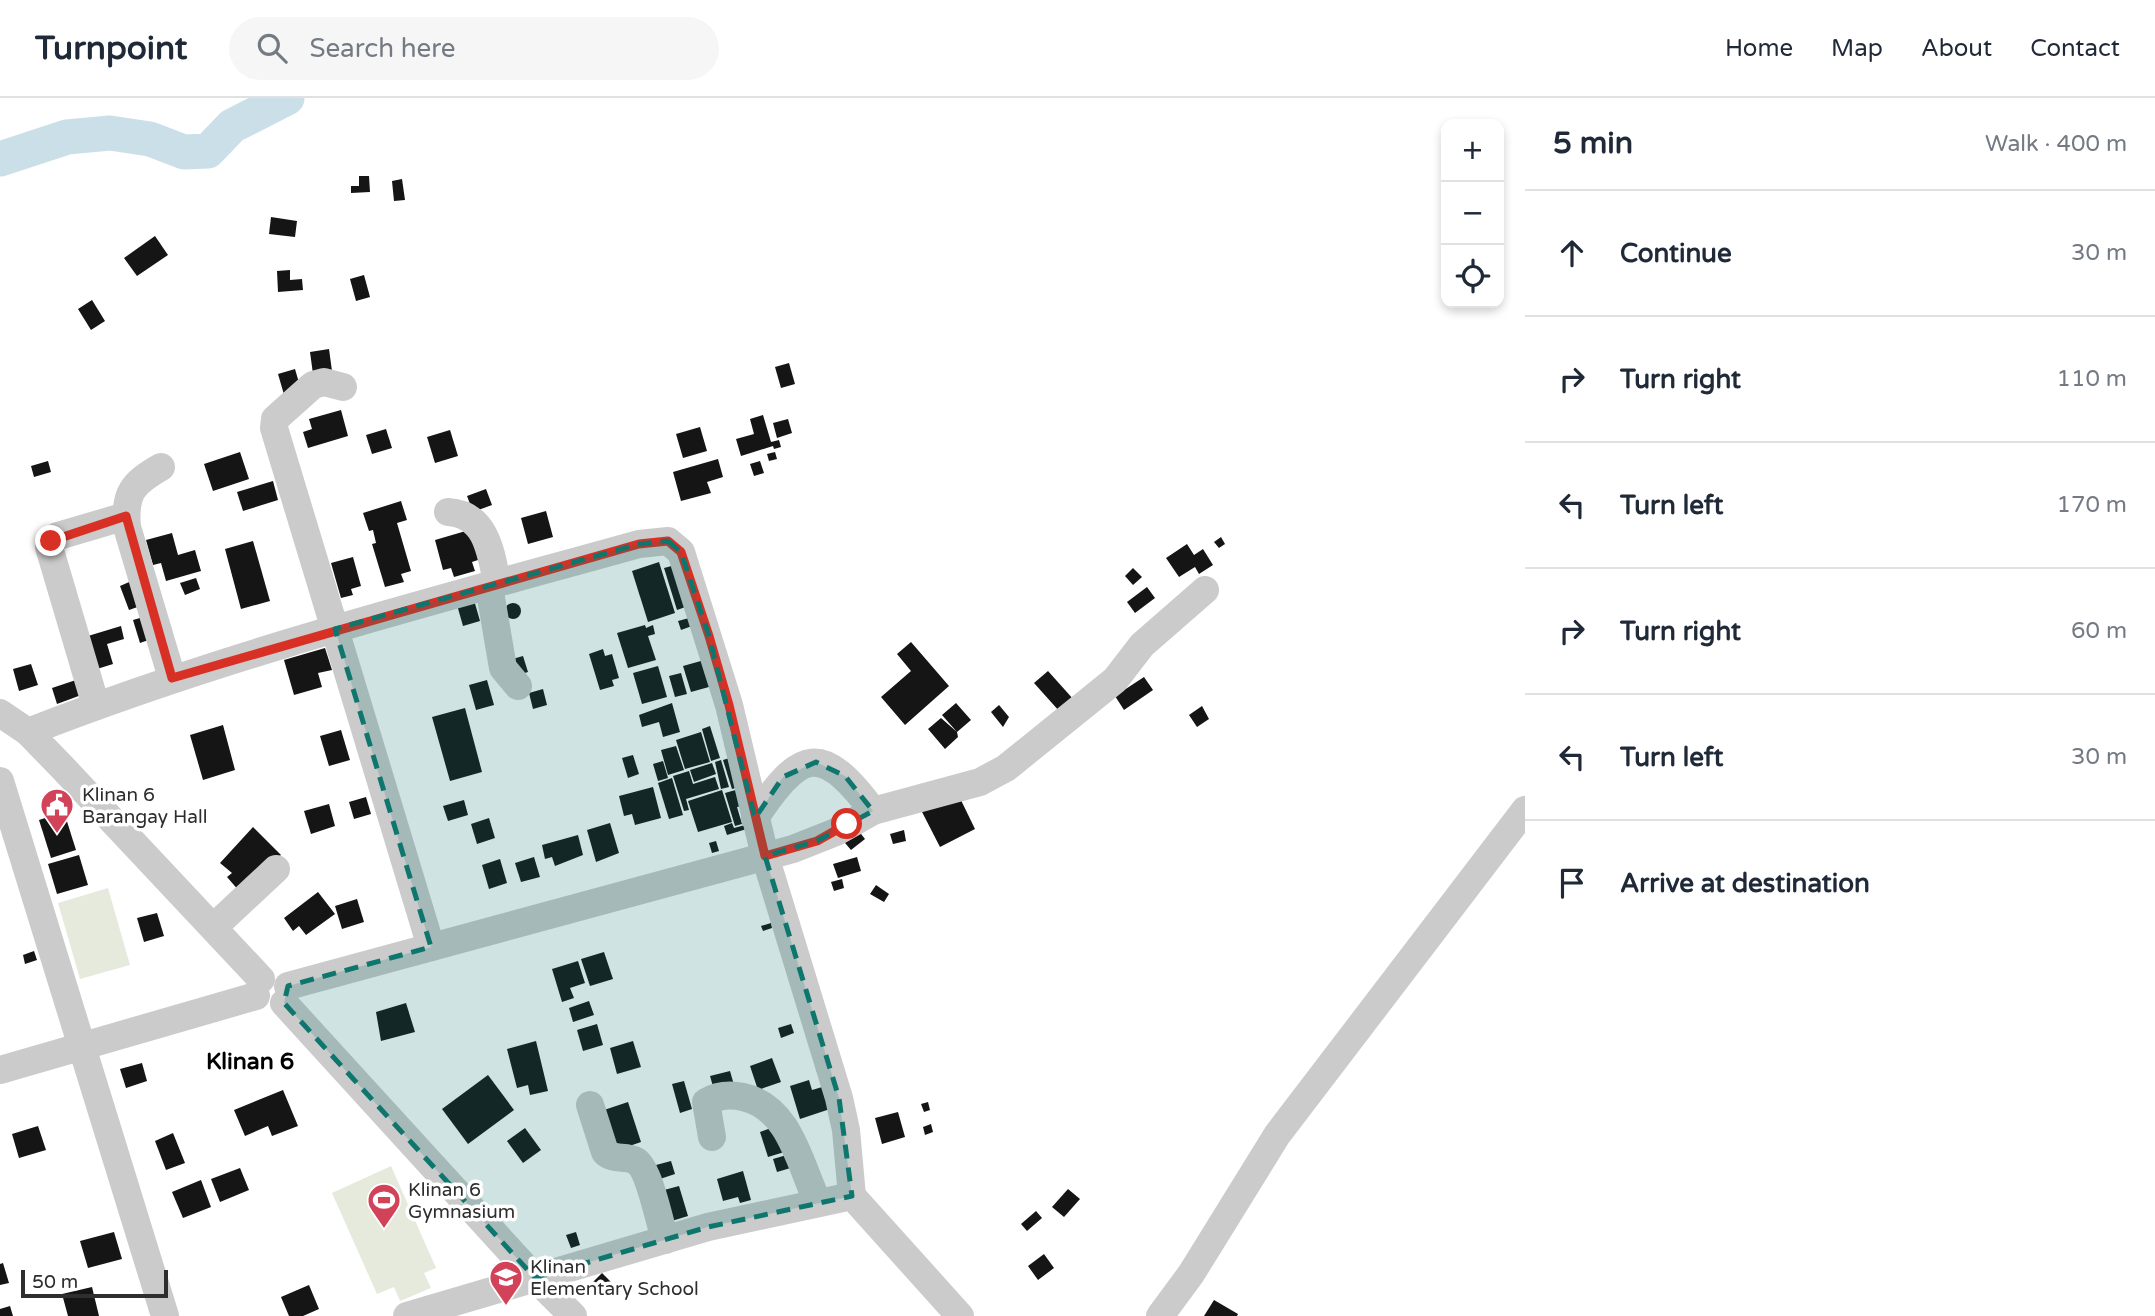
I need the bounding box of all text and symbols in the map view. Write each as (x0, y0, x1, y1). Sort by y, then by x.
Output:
search box (229, 17, 719, 80)
text: Turnpoint (35, 29, 187, 68)
icon: search (253, 29, 291, 67)
text: Search here (309, 33, 456, 64)
text: Home (1725, 34, 1793, 63)
text: Map (1831, 34, 1883, 63)
text: About (1921, 34, 1992, 63)
text: Contact (2030, 34, 2120, 63)
map controls (1441, 119, 1504, 308)
button: + (1441, 119, 1504, 182)
text: 5 min (1553, 125, 1633, 162)
text: Walk · 400 m (1985, 130, 2127, 158)
button: − (1441, 182, 1504, 245)
icon: ahead (1553, 234, 1591, 272)
text: Continue (1620, 238, 1732, 269)
text: 30 m (2071, 239, 2127, 267)
button: locate (1441, 245, 1504, 308)
icon: right (1553, 360, 1591, 398)
text: Turn right (1620, 364, 1741, 395)
text: 110 m (2057, 365, 2127, 393)
icon: left (1553, 486, 1591, 524)
text: Turn left (1620, 490, 1723, 521)
text: 170 m (2057, 491, 2127, 519)
route end (35, 525, 66, 556)
icon: right (1553, 612, 1591, 650)
text: Turn right (1620, 616, 1741, 647)
text: 60 m (2071, 617, 2127, 645)
icon: left (1553, 738, 1591, 776)
text: Turn left (1620, 742, 1723, 773)
text: 30 m (2071, 743, 2127, 771)
place label: Klinan 6 Barangay Hall (82, 784, 208, 828)
public building icon: Klinan 6 Barangay Hall (38, 786, 76, 835)
route start (831, 808, 862, 839)
icon: arrive (1553, 864, 1591, 902)
text: Arrive at destination (1620, 868, 1870, 899)
district label: Klinan 6 (206, 1048, 294, 1076)
place label: Klinan 6 Gymnasium (408, 1179, 515, 1223)
sports icon: Klinan 6 Gymnasium (365, 1181, 403, 1230)
place label: Klinan Elementary School (530, 1256, 699, 1300)
school or university icon: Klinan Elementary School (487, 1258, 525, 1307)
scale bar (21, 1267, 168, 1299)
text: 50 m (32, 1271, 78, 1293)

